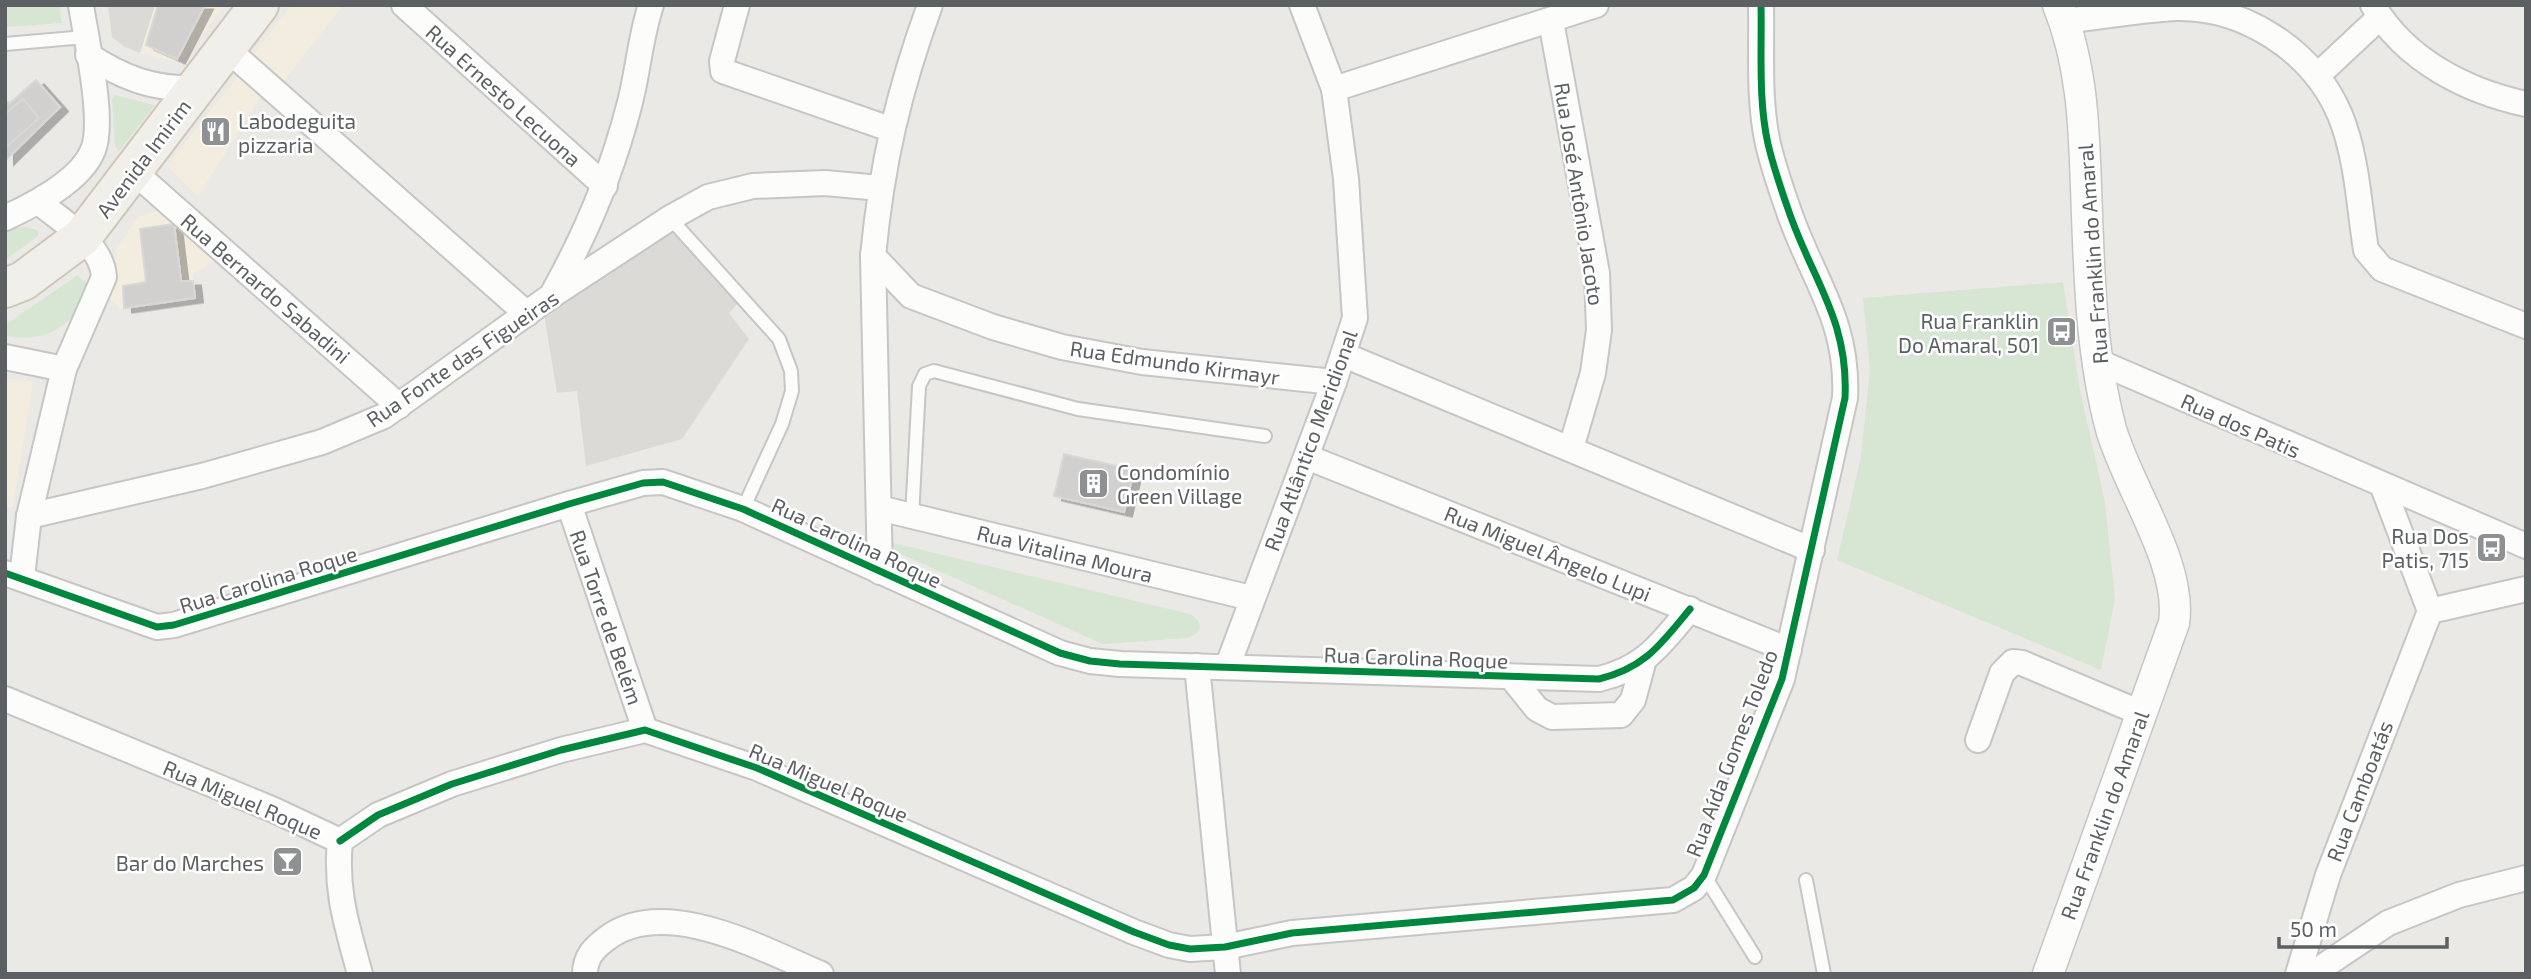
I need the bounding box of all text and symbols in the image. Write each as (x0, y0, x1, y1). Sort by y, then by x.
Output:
street label: Rua Ernesto Lecuona (421, 19, 587, 171)
street label: Rua José Antônio Jacoto (1550, 81, 1610, 307)
street label: Avenida Imirim (90, 94, 196, 222)
place label: Labodeguita pizzaria (238, 108, 356, 157)
restaurant icon: Labodeguita pizzaria (198, 115, 232, 149)
street label: Rua Franklin do Amaral (2072, 142, 2112, 365)
street label: Rua Bernardo Sabadini (176, 208, 356, 368)
street label: Rua Fonte das Figueiras (361, 284, 563, 432)
place label: Rua Franklin Do Amaral, 501 (1898, 308, 2039, 357)
bus stop icon: Rua Franklin Do Amaral, 501 (2045, 315, 2079, 349)
street label: Rua Atlântico Meridional (1258, 325, 1362, 554)
street label: Rua Edmundo Kirmayr (1068, 335, 1282, 389)
street label: Rua dos Patis (2177, 388, 2305, 462)
place label: Condomínio Green Village (1117, 459, 1242, 508)
building icon: Condomínio Green Village (1077, 466, 1111, 500)
street label: Rua Carolina Roque (768, 492, 946, 592)
street label: Rua Miguel Ângelo Lupi (1441, 500, 1655, 606)
street label: Rua Vitalina Moura (974, 519, 1156, 587)
place label: Rua Dos Patis, 715 (2381, 523, 2469, 572)
street label: Rua Torre de Belém (565, 526, 649, 708)
bus stop icon: Rua Dos Patis, 715 (2475, 530, 2509, 564)
street label: Rua Carolina Roque (176, 540, 360, 618)
street label: Rua Carolina Roque (1323, 641, 1509, 673)
street label: Rua Aída Gomes Toledo (1680, 646, 1782, 860)
street label: Rua Franklin do Amaral (2055, 706, 2154, 923)
street label: Rua Camboatás (2321, 717, 2397, 865)
street label: Rua Miguel Roque (746, 737, 912, 827)
street label: Rua Miguel Roque (160, 754, 326, 844)
bar icon: Bar do Marches (270, 845, 304, 879)
place label: Bar do Marches (116, 850, 264, 875)
scale bar (2279, 906, 2447, 950)
text: 50 m (2290, 916, 2337, 941)

